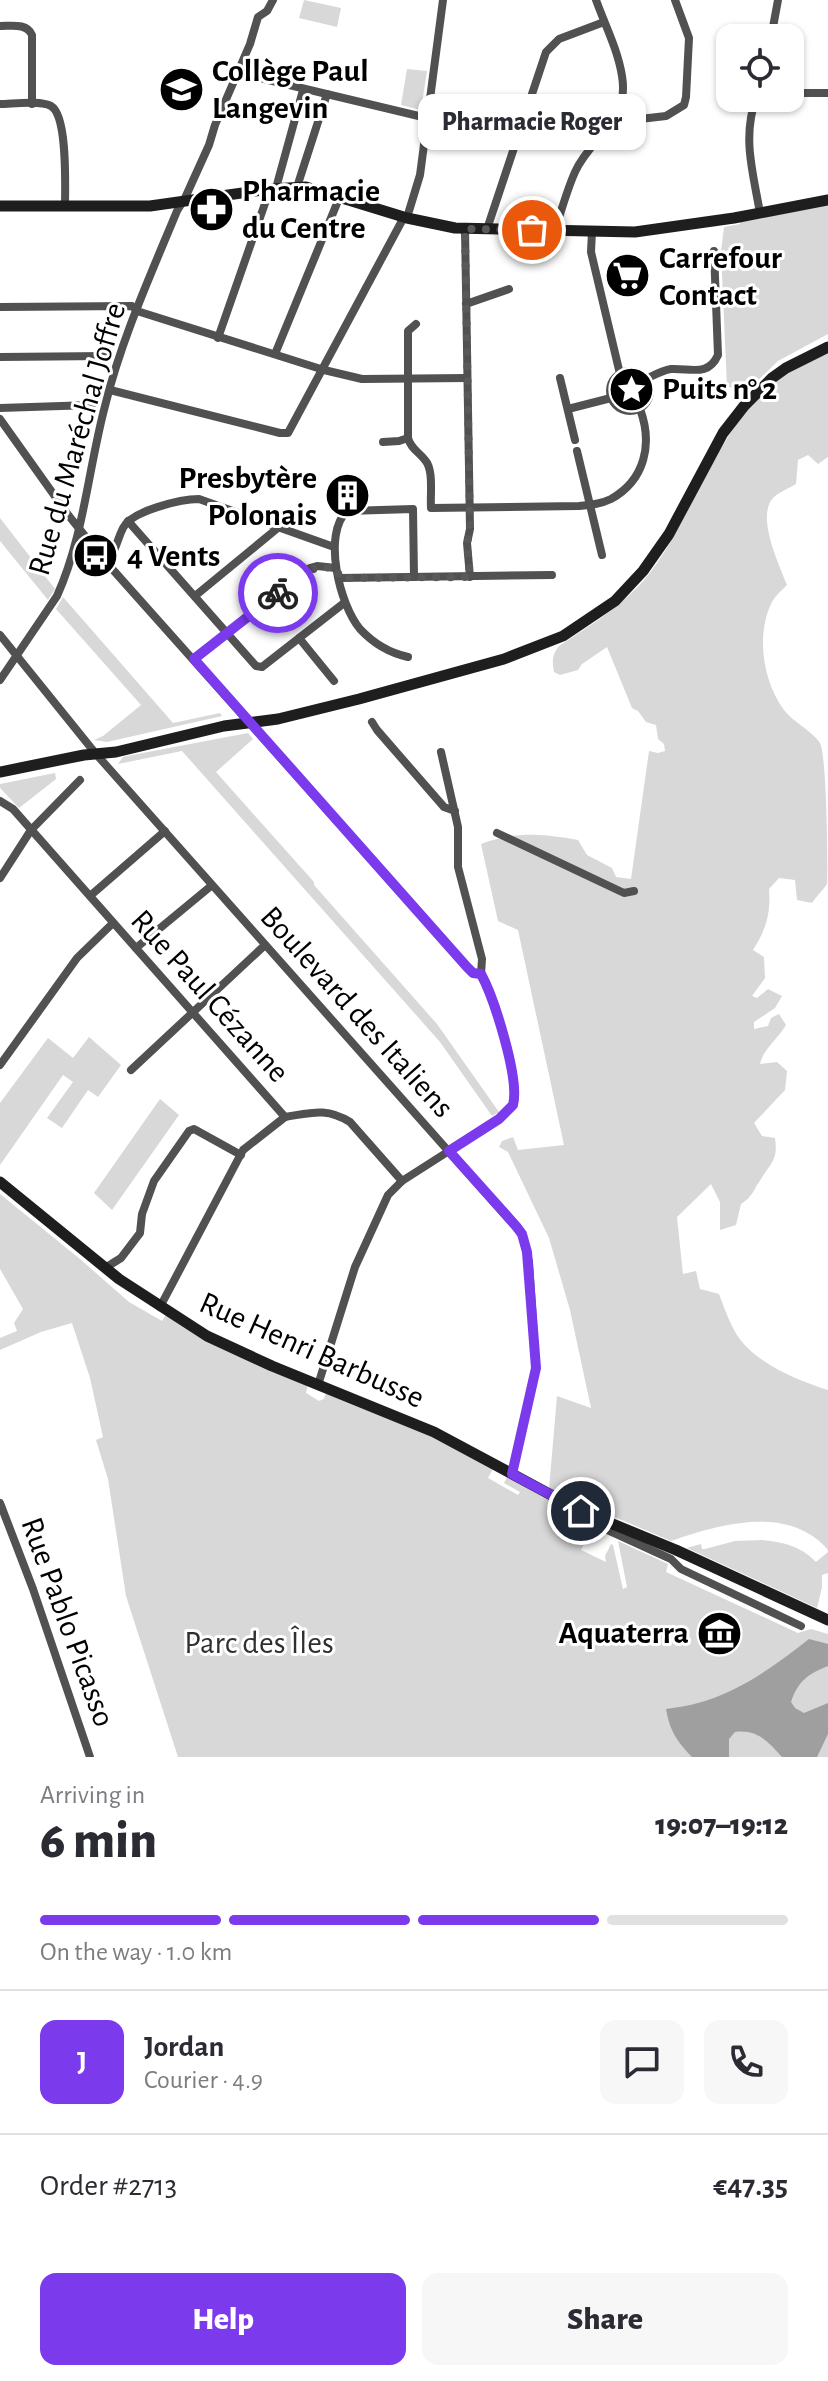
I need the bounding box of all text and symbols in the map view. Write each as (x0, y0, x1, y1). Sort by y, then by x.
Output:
map controls (716, 24, 804, 112)
button: locate (716, 24, 804, 112)
place label: Collège Paul Langevin (212, 55, 369, 124)
school or university icon: Collège Paul Langevin (157, 65, 205, 113)
callout: Pharmacie Roger (418, 94, 646, 150)
text: Pharmacie Roger (442, 109, 622, 135)
place label: Pharmacie du Centre (242, 175, 380, 244)
pharmacy icon: Pharmacie du Centre (187, 185, 235, 233)
pin (498, 196, 566, 264)
icon: bag (510, 208, 554, 252)
place label: Carrefour Contact (659, 242, 782, 311)
supermarket icon: Carrefour Contact (604, 252, 652, 300)
street label: Rue du Maréchal Joffre (23, 299, 131, 579)
place icon: Puits n° 2 (607, 365, 655, 413)
place label: Puits n° 2 (662, 373, 777, 405)
place label: Presbytère Polonais (178, 462, 317, 531)
building icon: Presbytère Polonais (324, 472, 372, 520)
bus stop icon: 4 Vents (72, 532, 120, 580)
place label: 4 Vents (127, 540, 220, 572)
courier (238, 553, 318, 633)
icon: bike (256, 571, 300, 615)
street label: Boulevard des Italiens (254, 900, 460, 1124)
street label: Rue Paul Cézanne (125, 904, 295, 1088)
street label: Rue Henri Barbusse (195, 1286, 429, 1414)
pin (547, 1477, 615, 1545)
icon: home (559, 1489, 603, 1533)
street label: Rue Pablo Picasso (15, 1513, 121, 1731)
museum icon: Aquaterra (696, 1609, 744, 1657)
place label: Aquaterra (559, 1617, 689, 1649)
park label: Parc des Îles (184, 1625, 334, 1659)
text: Arriving in (40, 1782, 145, 1808)
text: 19:07–19:12 (655, 1810, 788, 1840)
text: 6 min (40, 1815, 157, 1867)
text: On the way · 1.0 km (40, 1939, 232, 1965)
button: chat (600, 2020, 684, 2104)
button: phone (704, 2020, 788, 2104)
text: Jordan (144, 2032, 224, 2062)
text: J (77, 2047, 87, 2077)
text: Courier · 4.9 (144, 2067, 263, 2093)
text: Order #2713 (40, 2171, 177, 2201)
text: €47.35 (713, 2171, 788, 2201)
button: Help (40, 2273, 406, 2365)
button: Share (422, 2273, 788, 2365)

